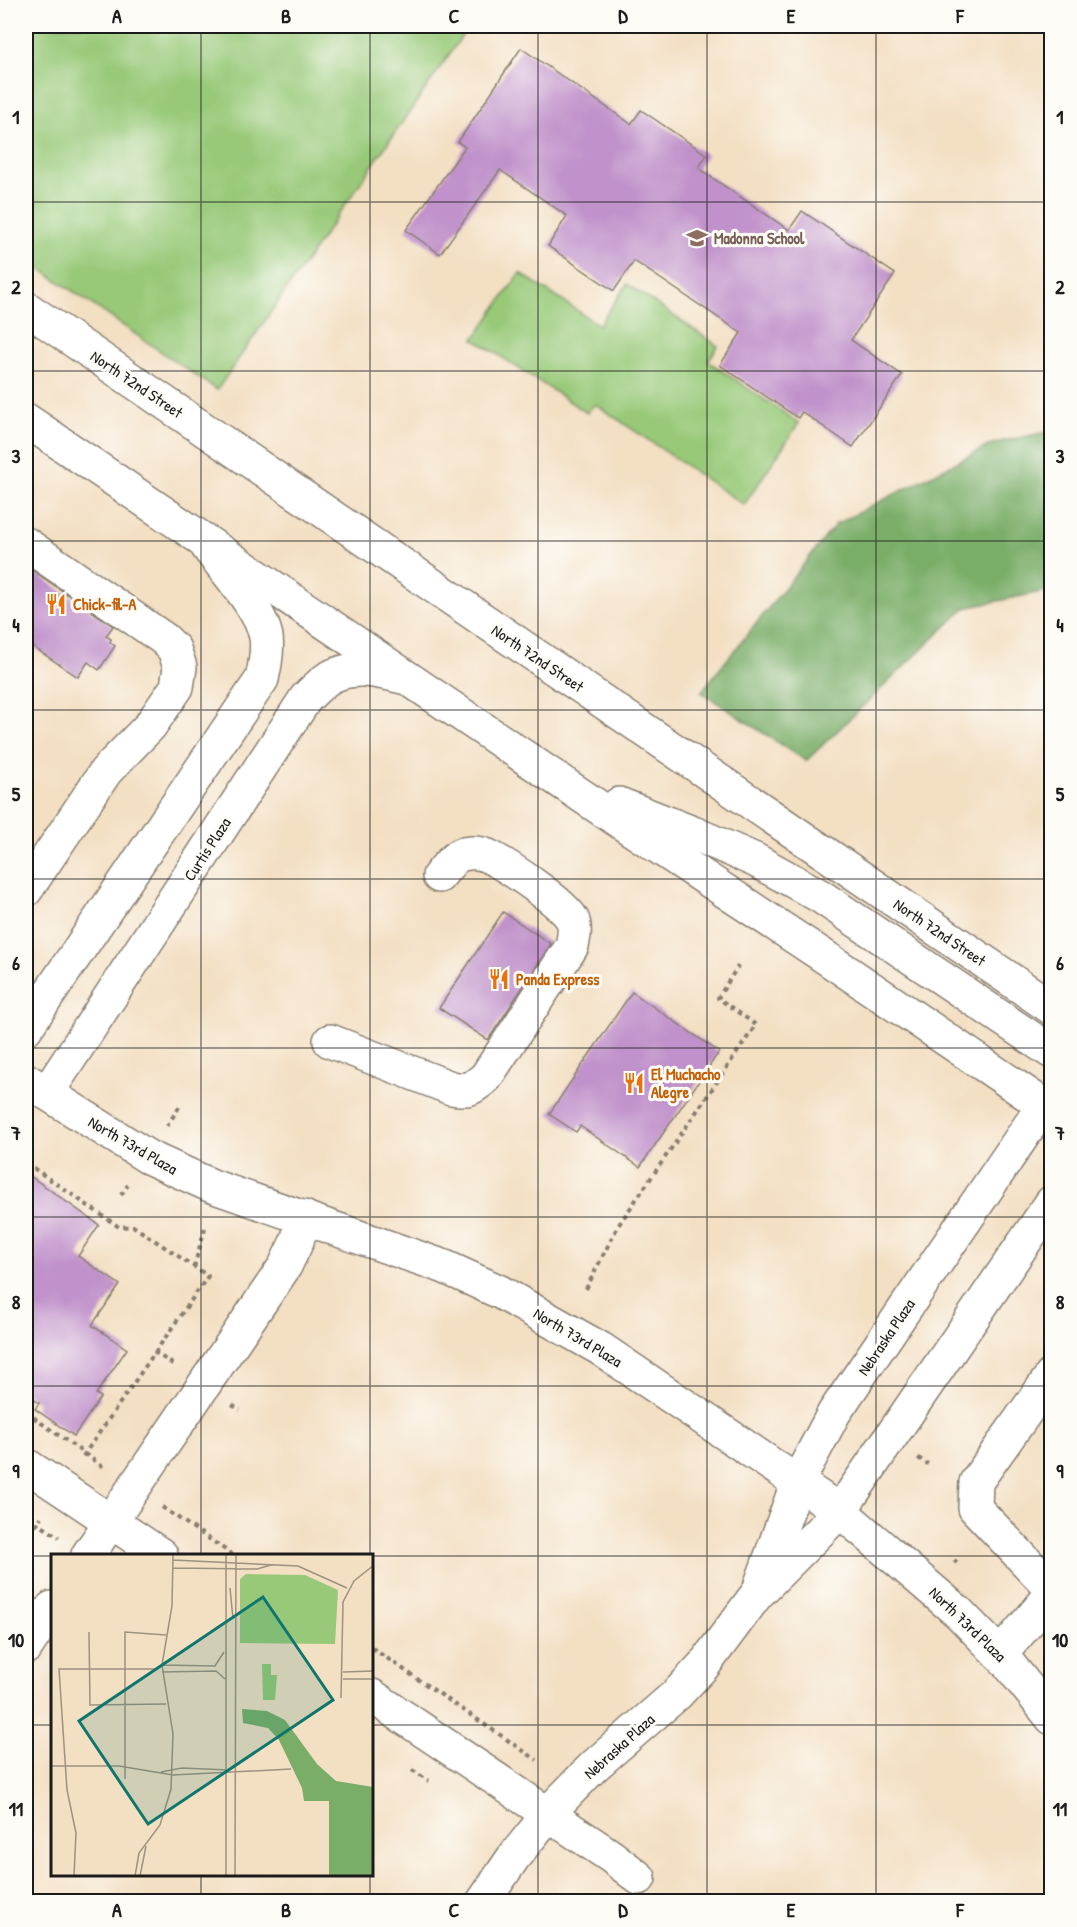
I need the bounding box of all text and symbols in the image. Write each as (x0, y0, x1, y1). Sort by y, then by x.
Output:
text: A (112, 2, 122, 29)
text: B (281, 2, 291, 29)
text: C (449, 2, 460, 29)
text: D (618, 2, 628, 29)
text: E (787, 2, 796, 29)
text: F (955, 2, 965, 29)
text: 1 (12, 103, 20, 130)
text: 1 (1056, 103, 1064, 130)
school or university icon: Madonna School (685, 226, 709, 250)
place label: Madonna School (714, 227, 805, 249)
text: 2 (11, 273, 21, 300)
text: 2 (1055, 273, 1065, 300)
street label: North 72nd Street (87, 345, 188, 423)
text: 3 (12, 442, 21, 469)
text: 3 (1056, 442, 1065, 469)
restaurant icon: Chick-fil-A (44, 592, 68, 616)
place label: Chick-fil-A (73, 593, 137, 615)
text: 4 (12, 611, 20, 638)
text: 4 (1056, 611, 1064, 638)
street label: North 72nd Street (488, 619, 589, 697)
text: 5 (12, 780, 21, 807)
text: 5 (1056, 780, 1065, 807)
street label: Curtis Plaza (178, 813, 236, 885)
street label: North 72nd Street (890, 893, 991, 971)
text: 6 (12, 949, 20, 976)
text: 6 (1056, 949, 1064, 976)
restaurant icon: Panda Express (487, 967, 511, 991)
place label: Panda Express (516, 968, 600, 991)
place label: El Muchacho Alegre (651, 1063, 721, 1104)
restaurant icon: El Muchacho Alegre (622, 1071, 646, 1095)
street label: North 73rd Plaza (84, 1111, 182, 1179)
text: 7 (10, 1119, 21, 1146)
text: 7 (1054, 1119, 1065, 1146)
text: 8 (12, 1288, 21, 1315)
text: 8 (1056, 1288, 1065, 1315)
street label: Nebraska Plaza (852, 1294, 920, 1380)
street label: North 73rd Plaza (530, 1302, 626, 1372)
text: 9 (12, 1457, 20, 1484)
text: 9 (1056, 1457, 1064, 1484)
inset map (51, 1554, 374, 1876)
street label: North 73rd Plaza (925, 1582, 1011, 1666)
text: 10 (8, 1626, 24, 1653)
text: 10 (1052, 1626, 1068, 1653)
street label: Nebraska Plaza (579, 1708, 659, 1784)
text: 11 (9, 1795, 23, 1822)
text: 11 (1053, 1795, 1067, 1822)
text: A (112, 1896, 122, 1923)
text: B (281, 1896, 291, 1923)
text: C (449, 1896, 460, 1923)
text: D (618, 1896, 628, 1923)
text: E (787, 1896, 796, 1923)
text: F (955, 1896, 965, 1923)

